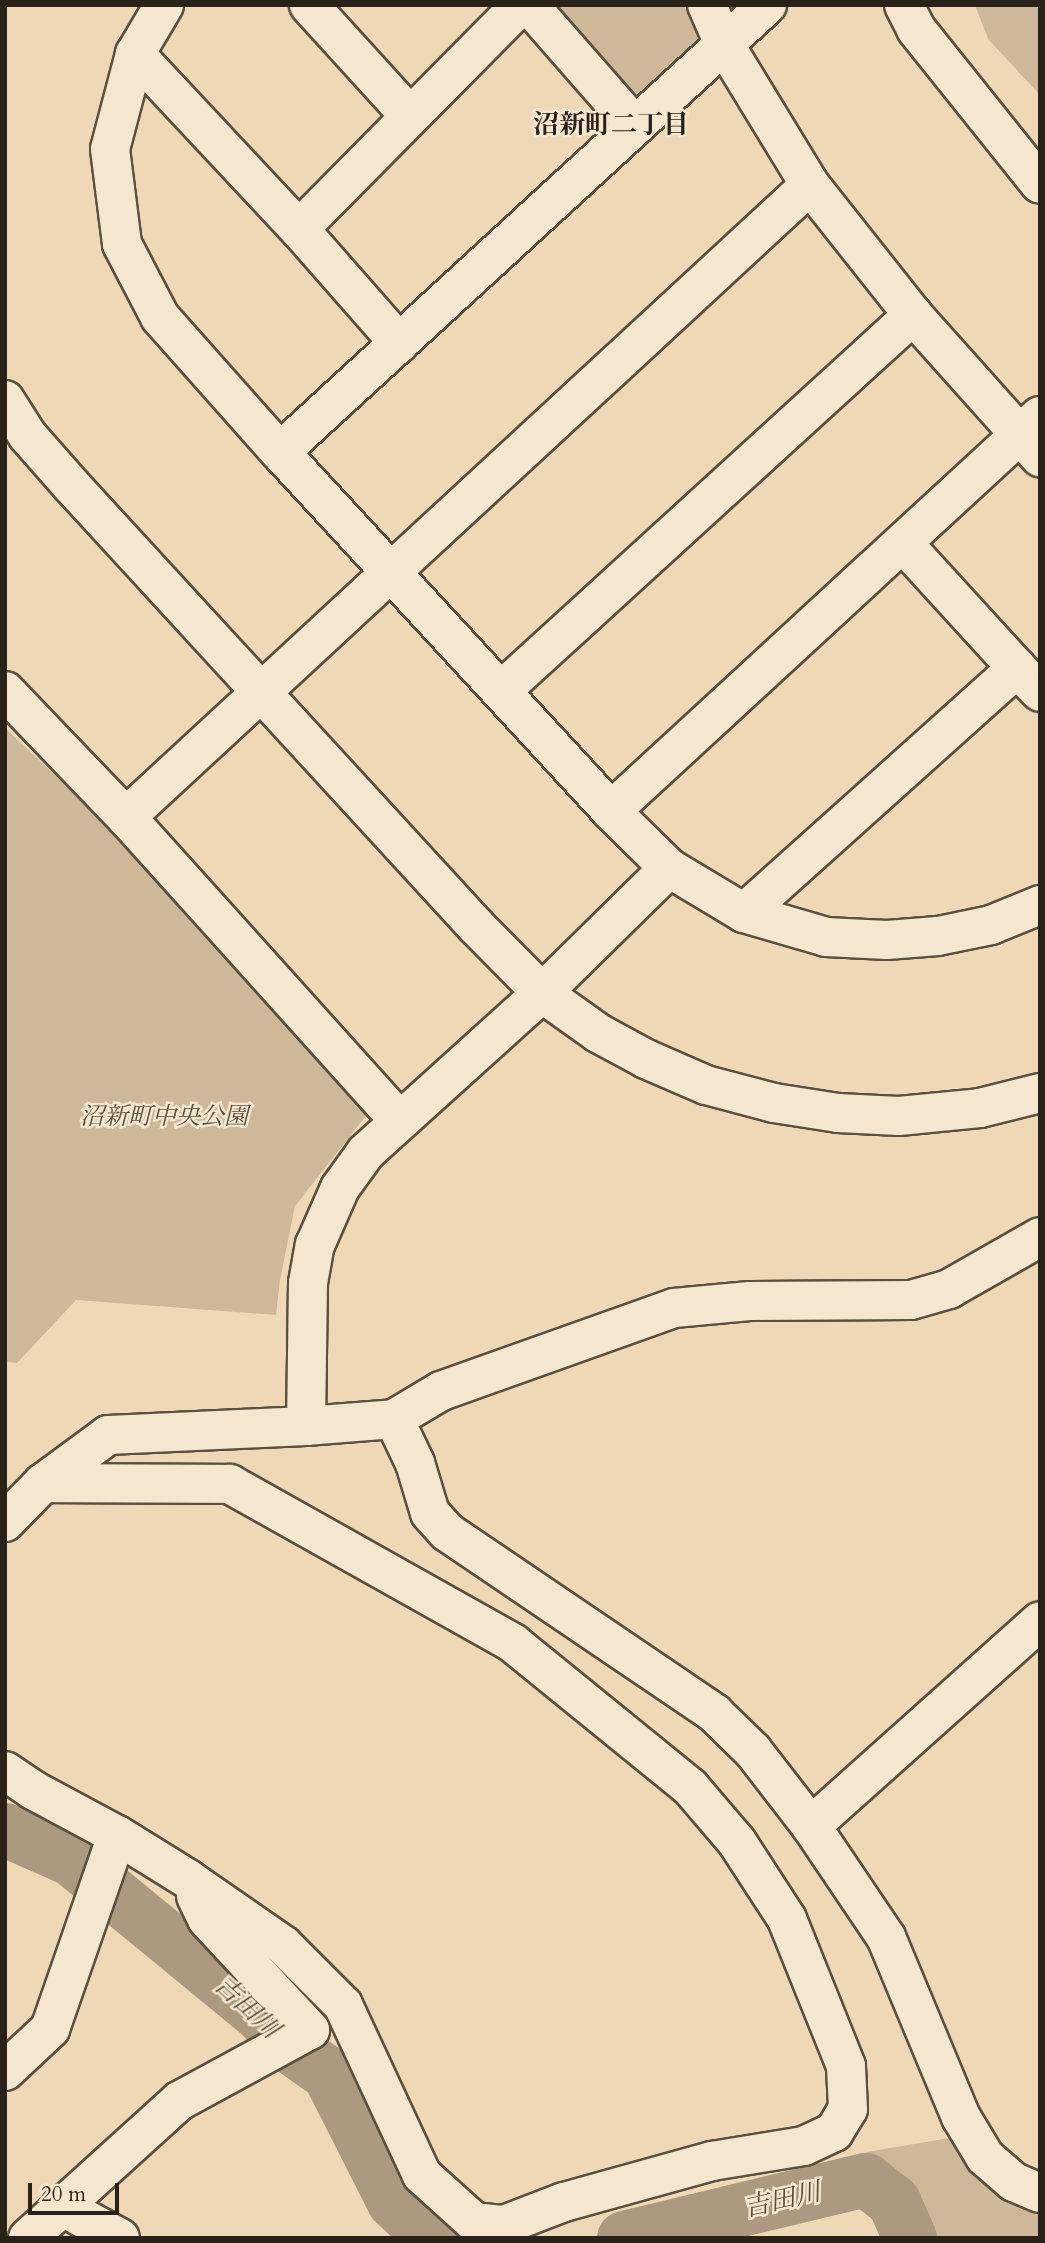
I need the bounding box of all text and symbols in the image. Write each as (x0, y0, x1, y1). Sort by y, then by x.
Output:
district label: 沼新町二丁目 (533, 109, 689, 141)
park label: 沼新町中央公園 (80, 1103, 248, 1131)
water label: 吉田川 (208, 1969, 286, 2045)
scale bar (32, 2170, 122, 2214)
water label: 吉田川 (740, 2176, 824, 2224)
text: 20 m (41, 2180, 86, 2209)

